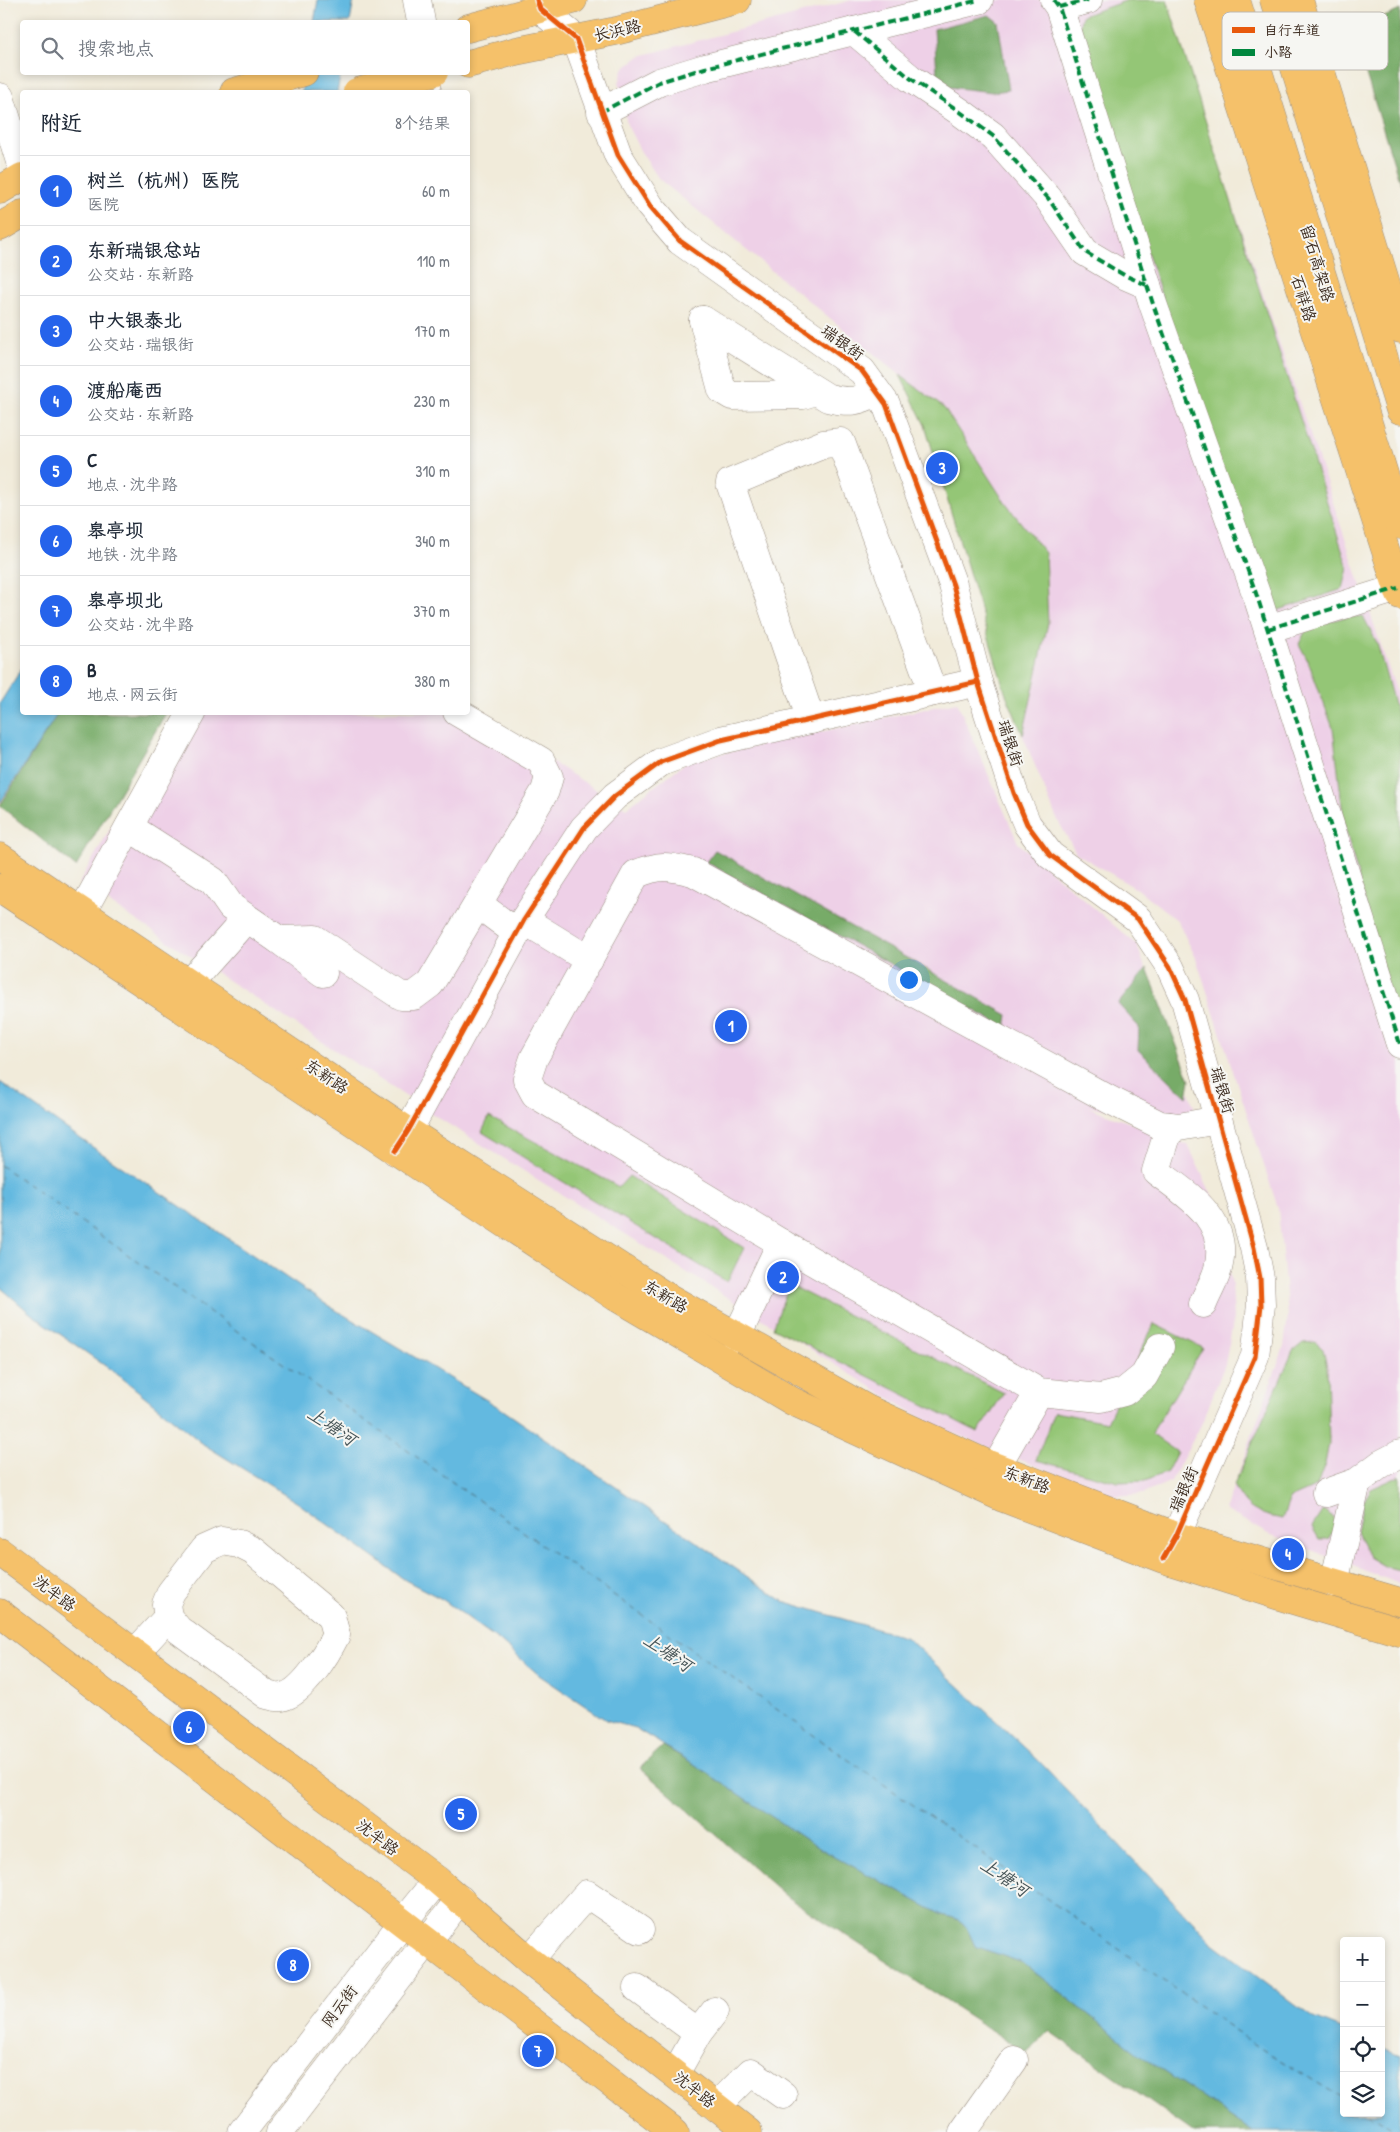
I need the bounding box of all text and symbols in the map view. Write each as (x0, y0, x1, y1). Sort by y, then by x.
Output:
legend (1222, 12, 1388, 70)
street label: 长浜路 (591, 14, 643, 46)
search box (20, 20, 470, 75)
text: 自行车道 (1264, 20, 1320, 39)
icon: search (38, 34, 66, 62)
text: 搜索地点 (78, 35, 154, 61)
text: 小路 (1264, 42, 1292, 61)
text: 附近 (40, 108, 82, 137)
text: 8个结果 (395, 112, 450, 134)
text: 树兰（杭州）医院 (87, 167, 239, 193)
text: 1 (53, 180, 59, 202)
text: 60 m (422, 180, 450, 202)
text: 医院 (87, 193, 119, 215)
street label: 留石高架路 (1296, 222, 1340, 304)
text: 东新瑞银总站 (87, 237, 201, 263)
text: 2 (52, 250, 60, 272)
text: 110 m (417, 250, 450, 272)
text: 公交站 · 东新路 (87, 263, 194, 285)
street label: 石祥路 (1286, 272, 1322, 324)
text: 中大银泰北 (87, 307, 182, 333)
street label: 瑞银街 (817, 319, 869, 365)
text: 3 (52, 320, 60, 342)
text: 170 m (415, 320, 450, 342)
text: 公交站 · 瑞银街 (87, 333, 194, 355)
text: 渡船庵西 (87, 377, 163, 403)
text: 4 (53, 390, 59, 412)
text: 230 m (414, 390, 450, 412)
text: 公交站 · 东新路 (87, 403, 194, 425)
text: C (87, 447, 97, 473)
pin: 3 (926, 449, 958, 487)
text: 5 (53, 460, 59, 482)
text: 310 m (415, 460, 450, 482)
text: 地点 · 沈半路 (87, 473, 178, 495)
text: 皋亭坝 (87, 517, 144, 543)
text: 6 (53, 530, 59, 552)
text: 340 m (415, 530, 450, 552)
text: 地铁 · 沈半路 (87, 543, 178, 565)
text: 皋亭坝北 (87, 587, 163, 613)
text: 7 (52, 600, 60, 622)
text: 370 m (413, 600, 450, 622)
text: 公交站 · 沈半路 (87, 613, 194, 635)
text: B (87, 657, 97, 683)
text: 8 (53, 670, 59, 692)
text: 380 m (414, 670, 450, 692)
text: 地点 · 网云街 (87, 683, 178, 705)
street label: 瑞银街 (993, 717, 1029, 769)
your location (896, 967, 922, 993)
pin: 1 (715, 1007, 747, 1045)
street label: 东新路 (301, 1053, 353, 1099)
street label: 瑞银街 (1206, 1064, 1240, 1116)
pin: 2 (767, 1258, 799, 1296)
street label: 东新路 (640, 1274, 692, 1318)
water label: 上塘河 (303, 1401, 364, 1453)
street label: 东新路 (1001, 1460, 1053, 1498)
street label: 瑞银街 (1163, 1463, 1203, 1515)
pin: 4 (1272, 1535, 1304, 1573)
street label: 沈半路 (29, 1570, 81, 1616)
water label: 上塘河 (639, 1627, 700, 1679)
pin: 6 (173, 1708, 205, 1746)
pin: 5 (445, 1795, 477, 1833)
street label: 沈半路 (352, 1814, 404, 1860)
water label: 上塘河 (976, 1852, 1037, 1904)
map controls (1340, 1937, 1385, 2117)
button: + (1340, 1937, 1385, 1982)
pin: 8 (277, 1946, 309, 1984)
street label: 网云街 (316, 1980, 362, 2032)
button: − (1340, 1982, 1385, 2027)
button: locate (1340, 2027, 1385, 2072)
pin: 7 (522, 2032, 554, 2070)
street label: 沈半路 (669, 2066, 721, 2112)
button: layers (1340, 2072, 1385, 2117)

